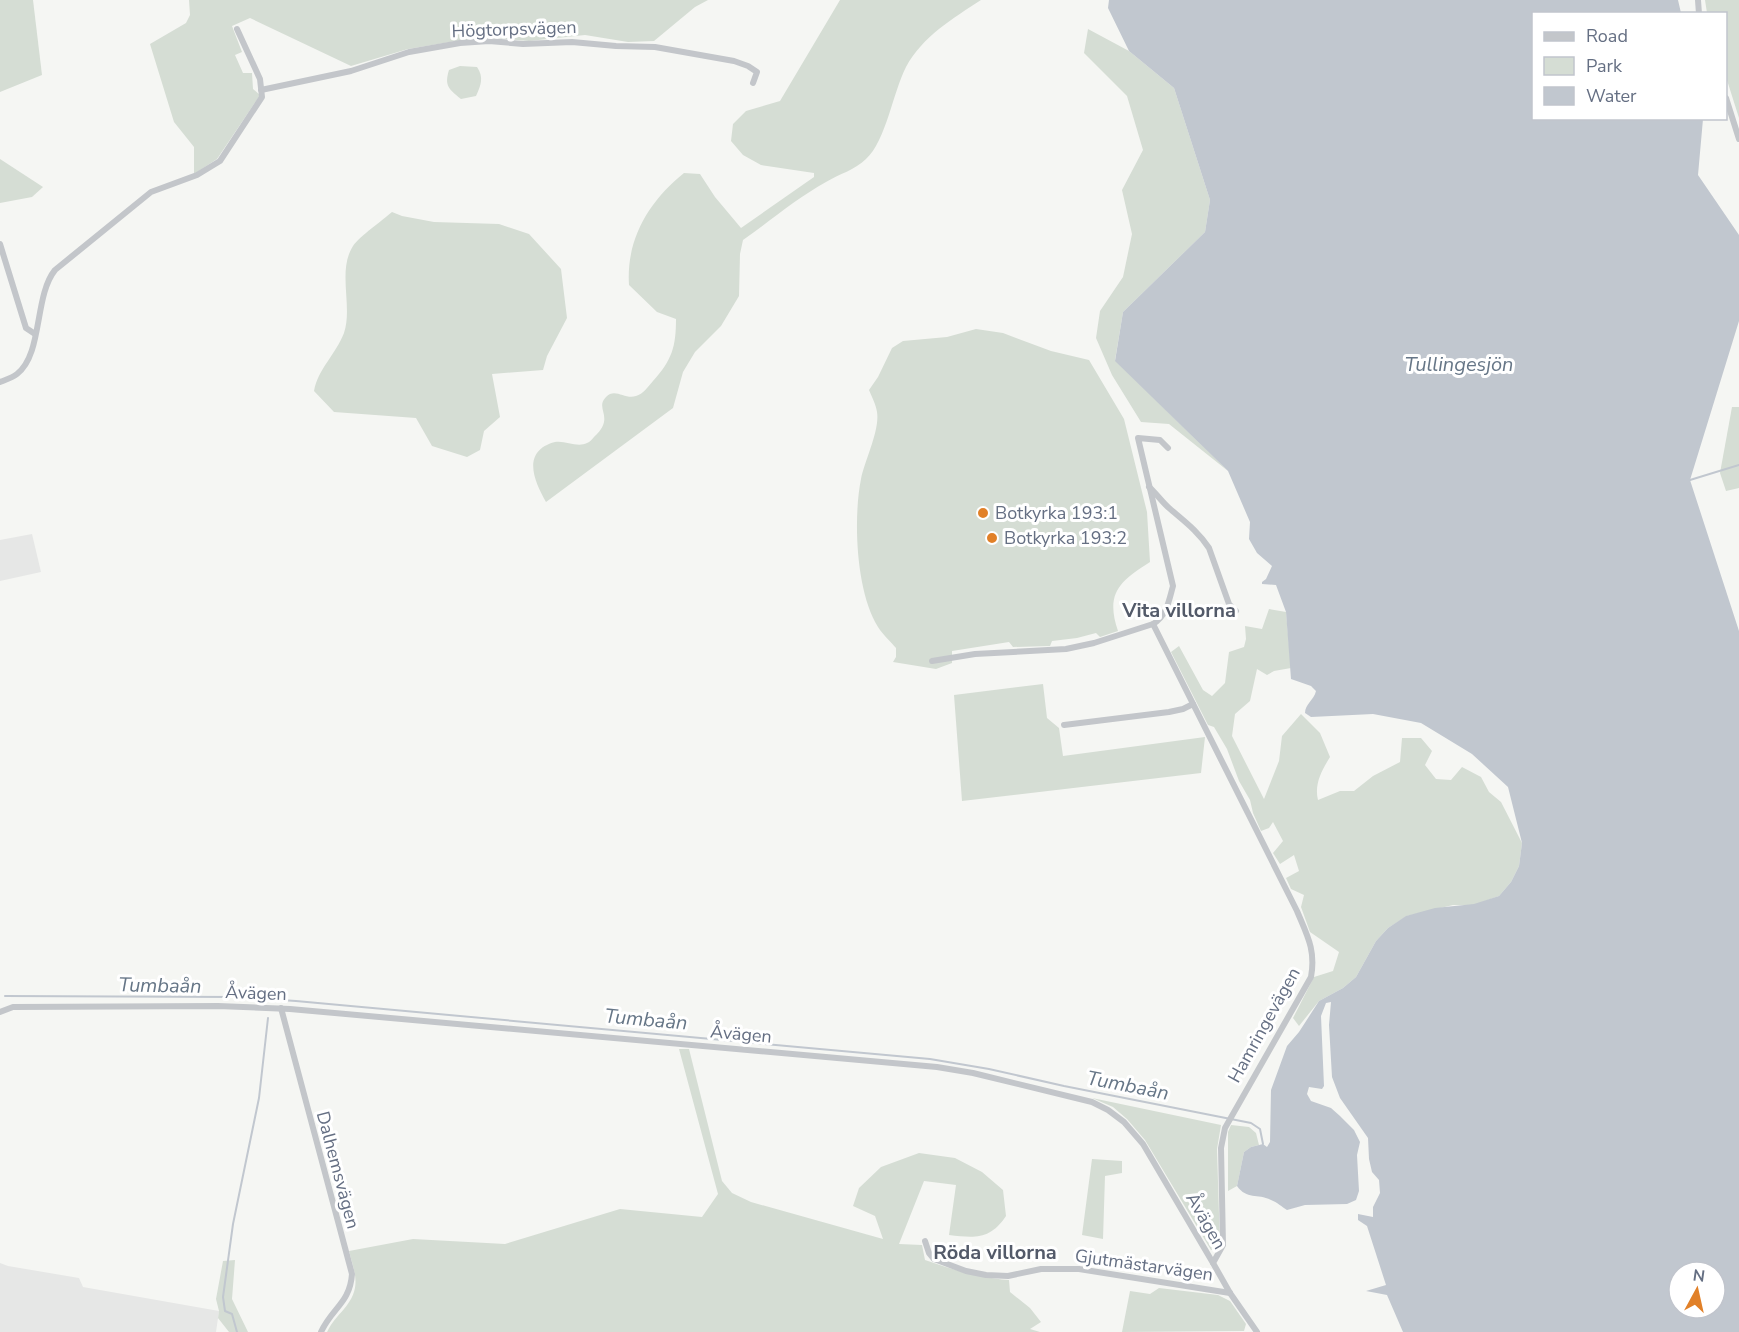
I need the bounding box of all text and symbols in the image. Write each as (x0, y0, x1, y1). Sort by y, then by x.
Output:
legend (1532, 12, 1727, 120)
street label: Högtorpsvägen (451, 15, 577, 43)
text: Road (1586, 24, 1628, 48)
text: Park (1586, 54, 1623, 78)
text: Water (1586, 84, 1637, 108)
water label: Tullingesjön (1405, 351, 1513, 378)
place label: Botkyrka 193:1 (995, 501, 1118, 525)
marker: Botkyrka 193:1 (976, 506, 990, 520)
place label: Botkyrka 193:2 (1004, 526, 1127, 550)
marker: Botkyrka 193:2 (985, 531, 999, 545)
district label: Vita villorna (1121, 597, 1236, 624)
street label: Hamringevägen (1222, 963, 1306, 1087)
water label: Tumbaån (118, 971, 202, 1000)
street label: Åvägen (225, 980, 287, 1006)
water label: Tumbaån (603, 1002, 689, 1037)
street label: Åvägen (709, 1019, 773, 1049)
water label: Tumbaån (1085, 1064, 1171, 1107)
street label: Dalhemsvägen (311, 1109, 365, 1231)
street label: Åvägen (1180, 1188, 1232, 1254)
district label: Röda villorna (933, 1239, 1057, 1266)
street label: Gjutmästarvägen (1073, 1243, 1215, 1287)
north arrow (1667, 1260, 1727, 1320)
text: N (1691, 1264, 1706, 1288)

